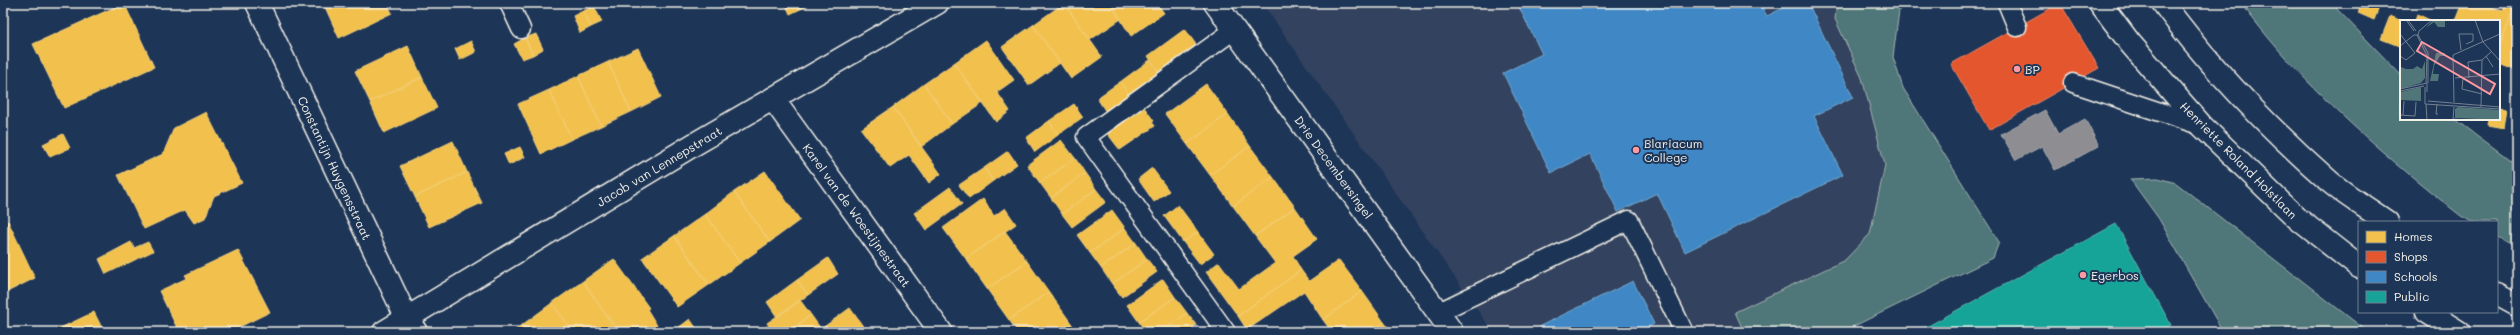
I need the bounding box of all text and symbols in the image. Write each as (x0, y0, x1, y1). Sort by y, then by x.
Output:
inset map (2400, 20, 2500, 120)
place label: BP (2025, 61, 2040, 77)
marker: BP (2012, 64, 2022, 74)
street label: Constantijn Huygensstraat (295, 94, 375, 242)
street label: Henriette Roland Holstlaan (2177, 98, 2301, 222)
street label: Drie Decembersingel (1291, 112, 1377, 222)
street label: Jacob van Lennepstraat (593, 122, 725, 210)
place label: Blariacum College (1644, 135, 1702, 165)
street label: Karel van de Woestijnestraat (800, 140, 914, 290)
marker: Blariacum College (1631, 145, 1641, 155)
legend (2358, 221, 2498, 313)
text: Homes (2394, 228, 2433, 244)
text: Shops (2394, 248, 2428, 264)
place label: Egerbos (2091, 267, 2139, 283)
text: Schools (2394, 268, 2438, 284)
marker: Egerbos (2078, 270, 2088, 280)
text: Public (2394, 288, 2429, 304)

